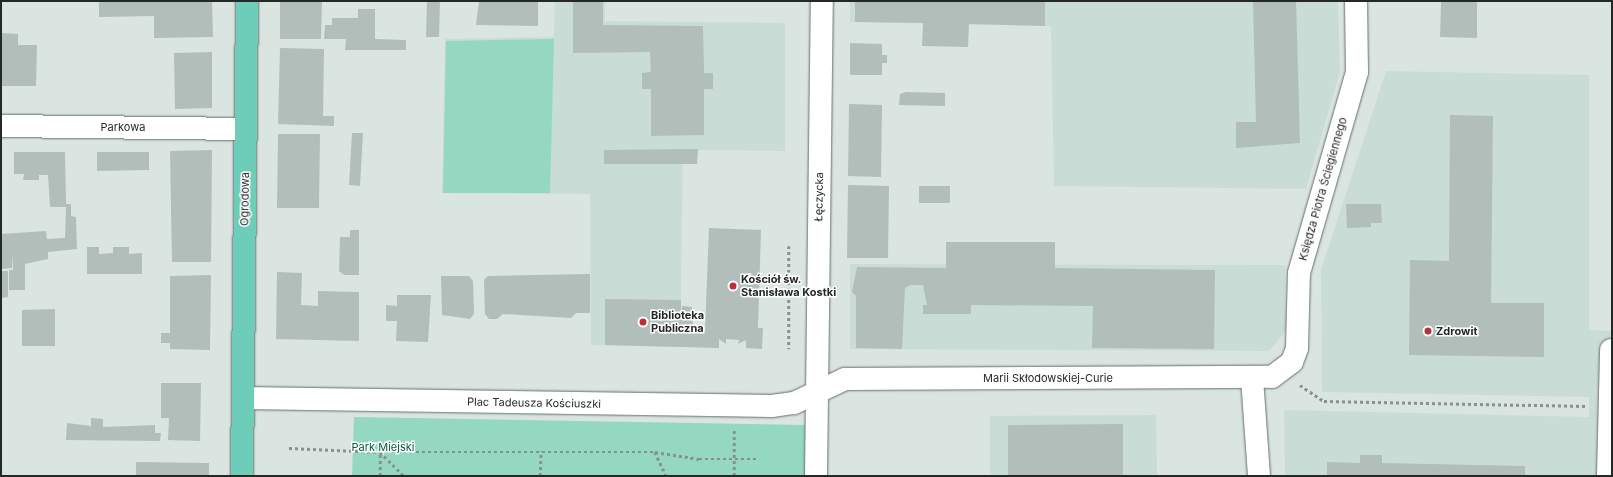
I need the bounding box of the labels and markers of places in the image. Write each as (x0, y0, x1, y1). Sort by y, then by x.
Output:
place label: Kościół św. Stanisława Kostki (741, 273, 836, 299)
marker: Kościół św. Stanisława Kostki (728, 281, 738, 291)
place label: Biblioteka Publiczna (651, 309, 704, 335)
marker: Biblioteka Publiczna (638, 317, 648, 327)
place label: Zdrowit (1436, 324, 1477, 338)
marker: Zdrowit (1423, 326, 1433, 336)

